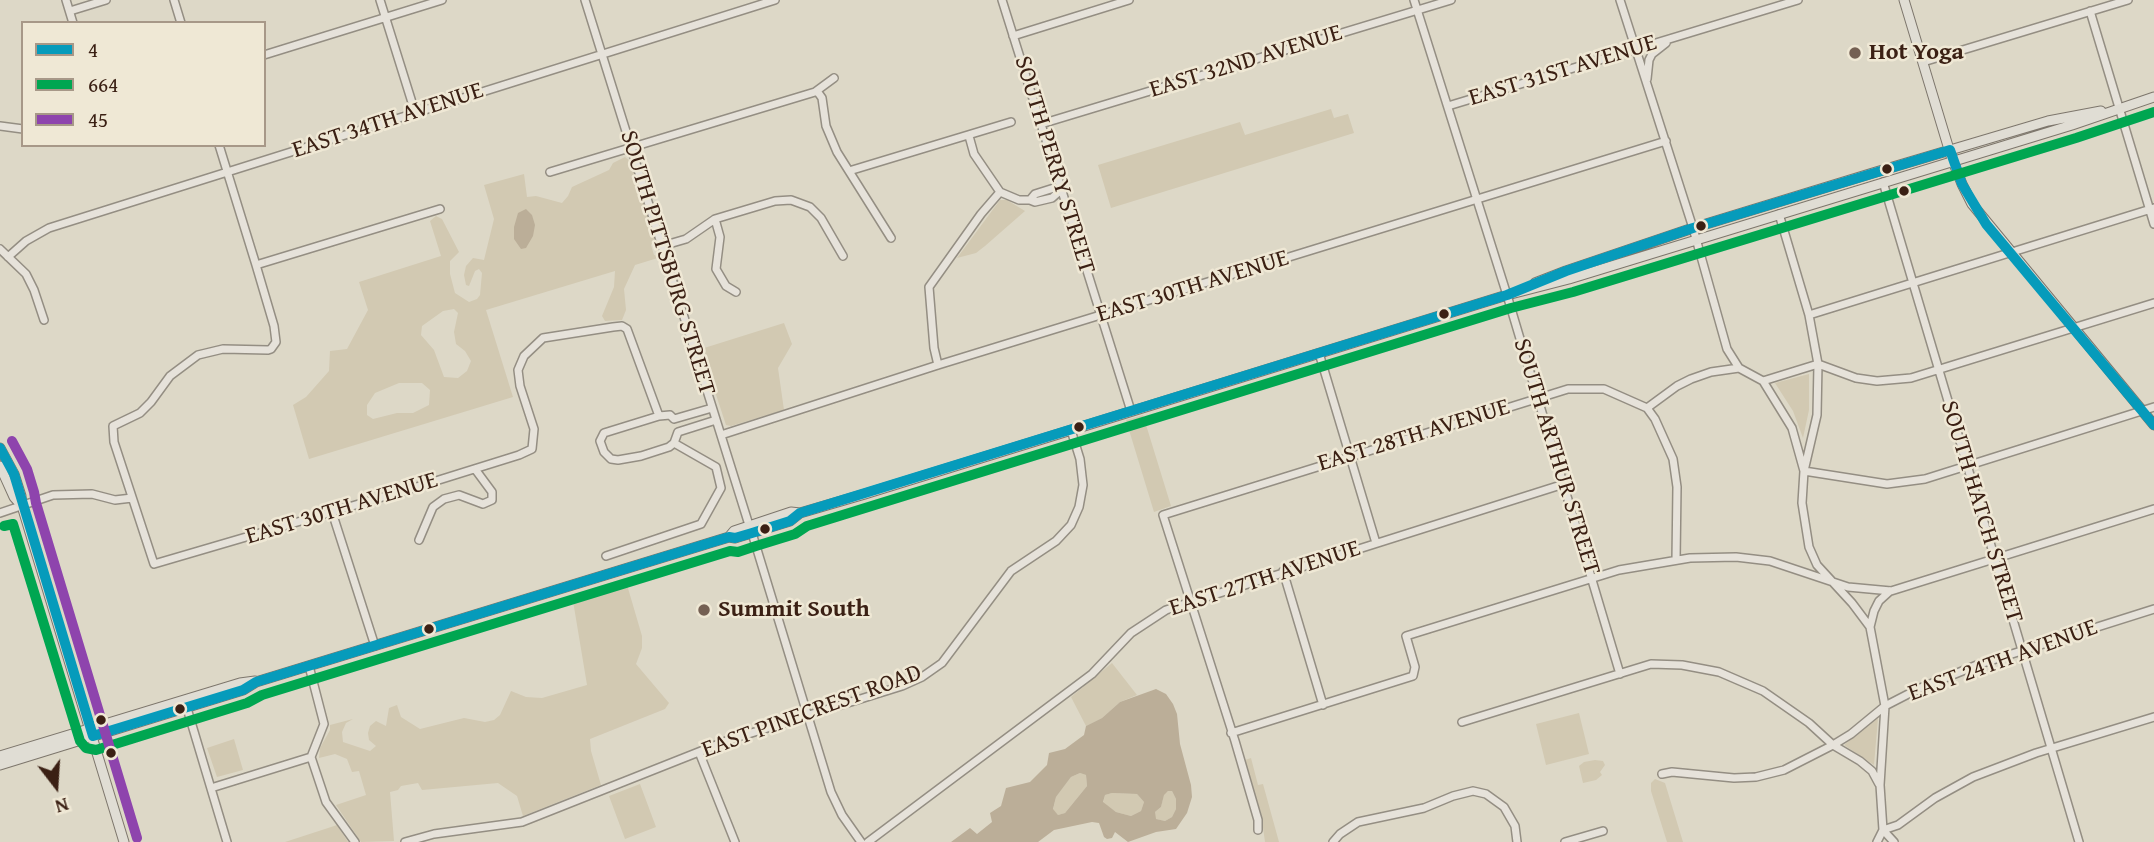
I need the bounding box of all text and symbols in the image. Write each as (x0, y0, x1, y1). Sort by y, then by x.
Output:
street label: EAST 32ND AVENUE (1146, 19, 1346, 105)
legend (21, 21, 266, 147)
street label: EAST 31ST AVENUE (1466, 29, 1660, 113)
text: 4 (88, 34, 98, 65)
place label: Hot Yoga (1869, 39, 1964, 67)
marker: Hot Yoga (1847, 45, 1863, 61)
street label: SOUTH PERRY STREET (1007, 53, 1101, 277)
text: 664 (88, 69, 118, 100)
street label: EAST 34TH AVENUE (289, 77, 487, 165)
text: 45 (88, 104, 108, 135)
street label: SOUTH PITTSBURG STREET (613, 127, 721, 399)
unlabelled marker (1880, 162, 1894, 176)
unlabelled marker (1897, 184, 1911, 198)
unlabelled marker (1694, 219, 1708, 233)
street label: EAST 30TH AVENUE (1094, 244, 1292, 330)
unlabelled marker (1437, 307, 1451, 321)
street label: SOUTH ARTHUR STREET (1506, 335, 1606, 579)
street label: EAST 28TH AVENUE (1315, 393, 1513, 479)
street label: SOUTH HATCH STREET (1934, 398, 2028, 626)
unlabelled marker (1072, 420, 1086, 434)
street label: EAST 30TH AVENUE (243, 466, 441, 552)
unlabelled marker (758, 522, 772, 536)
street label: EAST 27TH AVENUE (1166, 535, 1364, 623)
place label: Summit South (718, 596, 870, 624)
marker: Summit South (696, 602, 712, 618)
street label: EAST 24TH AVENUE (1905, 613, 2101, 709)
unlabelled marker (422, 622, 436, 636)
street label: EAST PINECREST ROAD (698, 659, 926, 765)
unlabelled marker (173, 702, 187, 716)
unlabelled marker (94, 713, 108, 727)
unlabelled marker (104, 746, 118, 760)
north arrow (21, 751, 91, 821)
text: N (52, 791, 72, 821)

